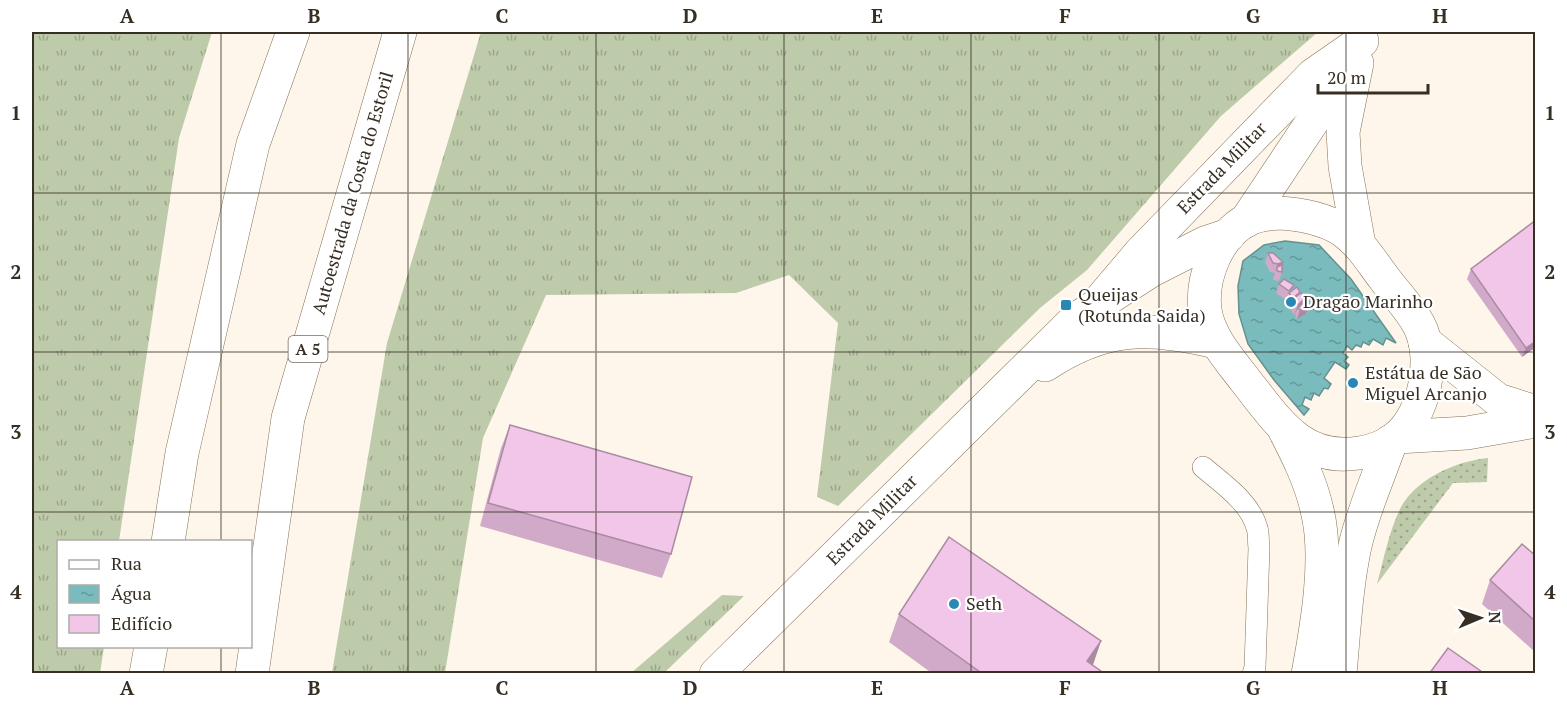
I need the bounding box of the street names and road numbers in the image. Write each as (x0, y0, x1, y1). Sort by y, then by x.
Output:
street label: Autoestrada da Costa do Estoril (306, 68, 398, 317)
street label: Estrada Militar (1171, 116, 1271, 218)
road number: A 5 (288, 336, 328, 362)
street label: Estrada Militar (821, 469, 922, 570)

